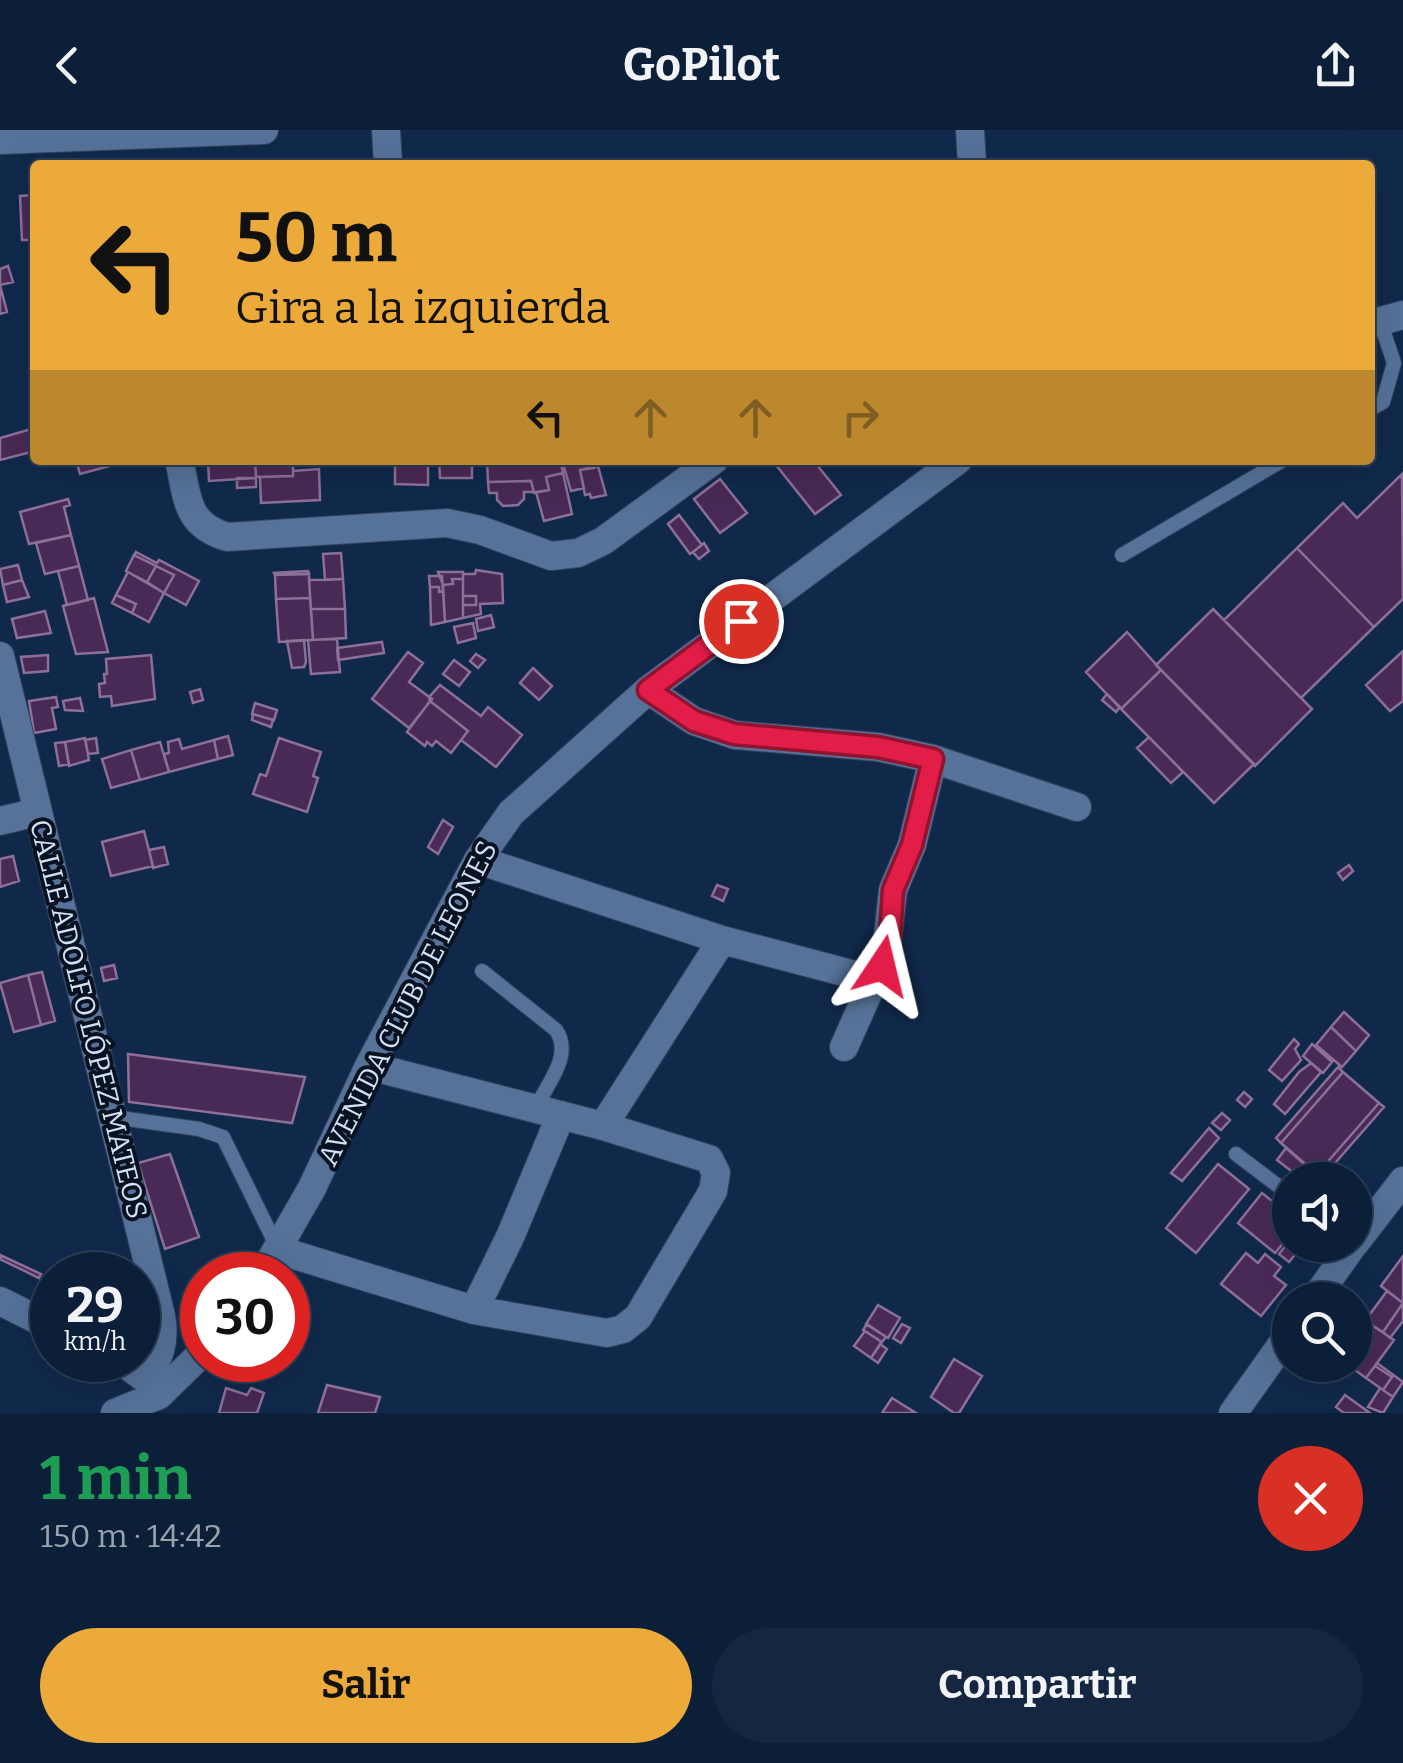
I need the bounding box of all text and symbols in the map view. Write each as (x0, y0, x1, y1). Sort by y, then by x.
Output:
icon: back (40, 38, 95, 93)
text: GoPilot (623, 38, 780, 92)
icon: share (1308, 38, 1363, 93)
text: 50 m (235, 196, 397, 280)
icon: left (70, 200, 200, 330)
text: Gira a la izquierda (235, 281, 610, 335)
icon: left (518, 390, 573, 445)
icon: ahead (623, 390, 678, 445)
icon: ahead (728, 390, 783, 445)
icon: right (833, 390, 888, 445)
pin (699, 579, 784, 664)
icon: arrive (714, 594, 769, 649)
street label: CALLE ADOLFO LÓPEZ MATEOS (23, 816, 154, 1222)
street label: AVENIDA CLUB DE LEONES (311, 836, 504, 1171)
position arrow (830, 914, 934, 1018)
map controls (1272, 1162, 1372, 1382)
button: sound (1272, 1162, 1372, 1262)
speed limit sign: 30 (180, 1252, 310, 1382)
text: 29 (66, 1275, 124, 1335)
button: search (1272, 1282, 1372, 1382)
text: km/h (64, 1327, 126, 1357)
text: 1 min (40, 1443, 192, 1515)
button: close (1258, 1446, 1363, 1551)
text: 150 m · 14:42 (40, 1517, 222, 1555)
button: Salir (40, 1628, 692, 1743)
button: Compartir (712, 1628, 1363, 1743)

